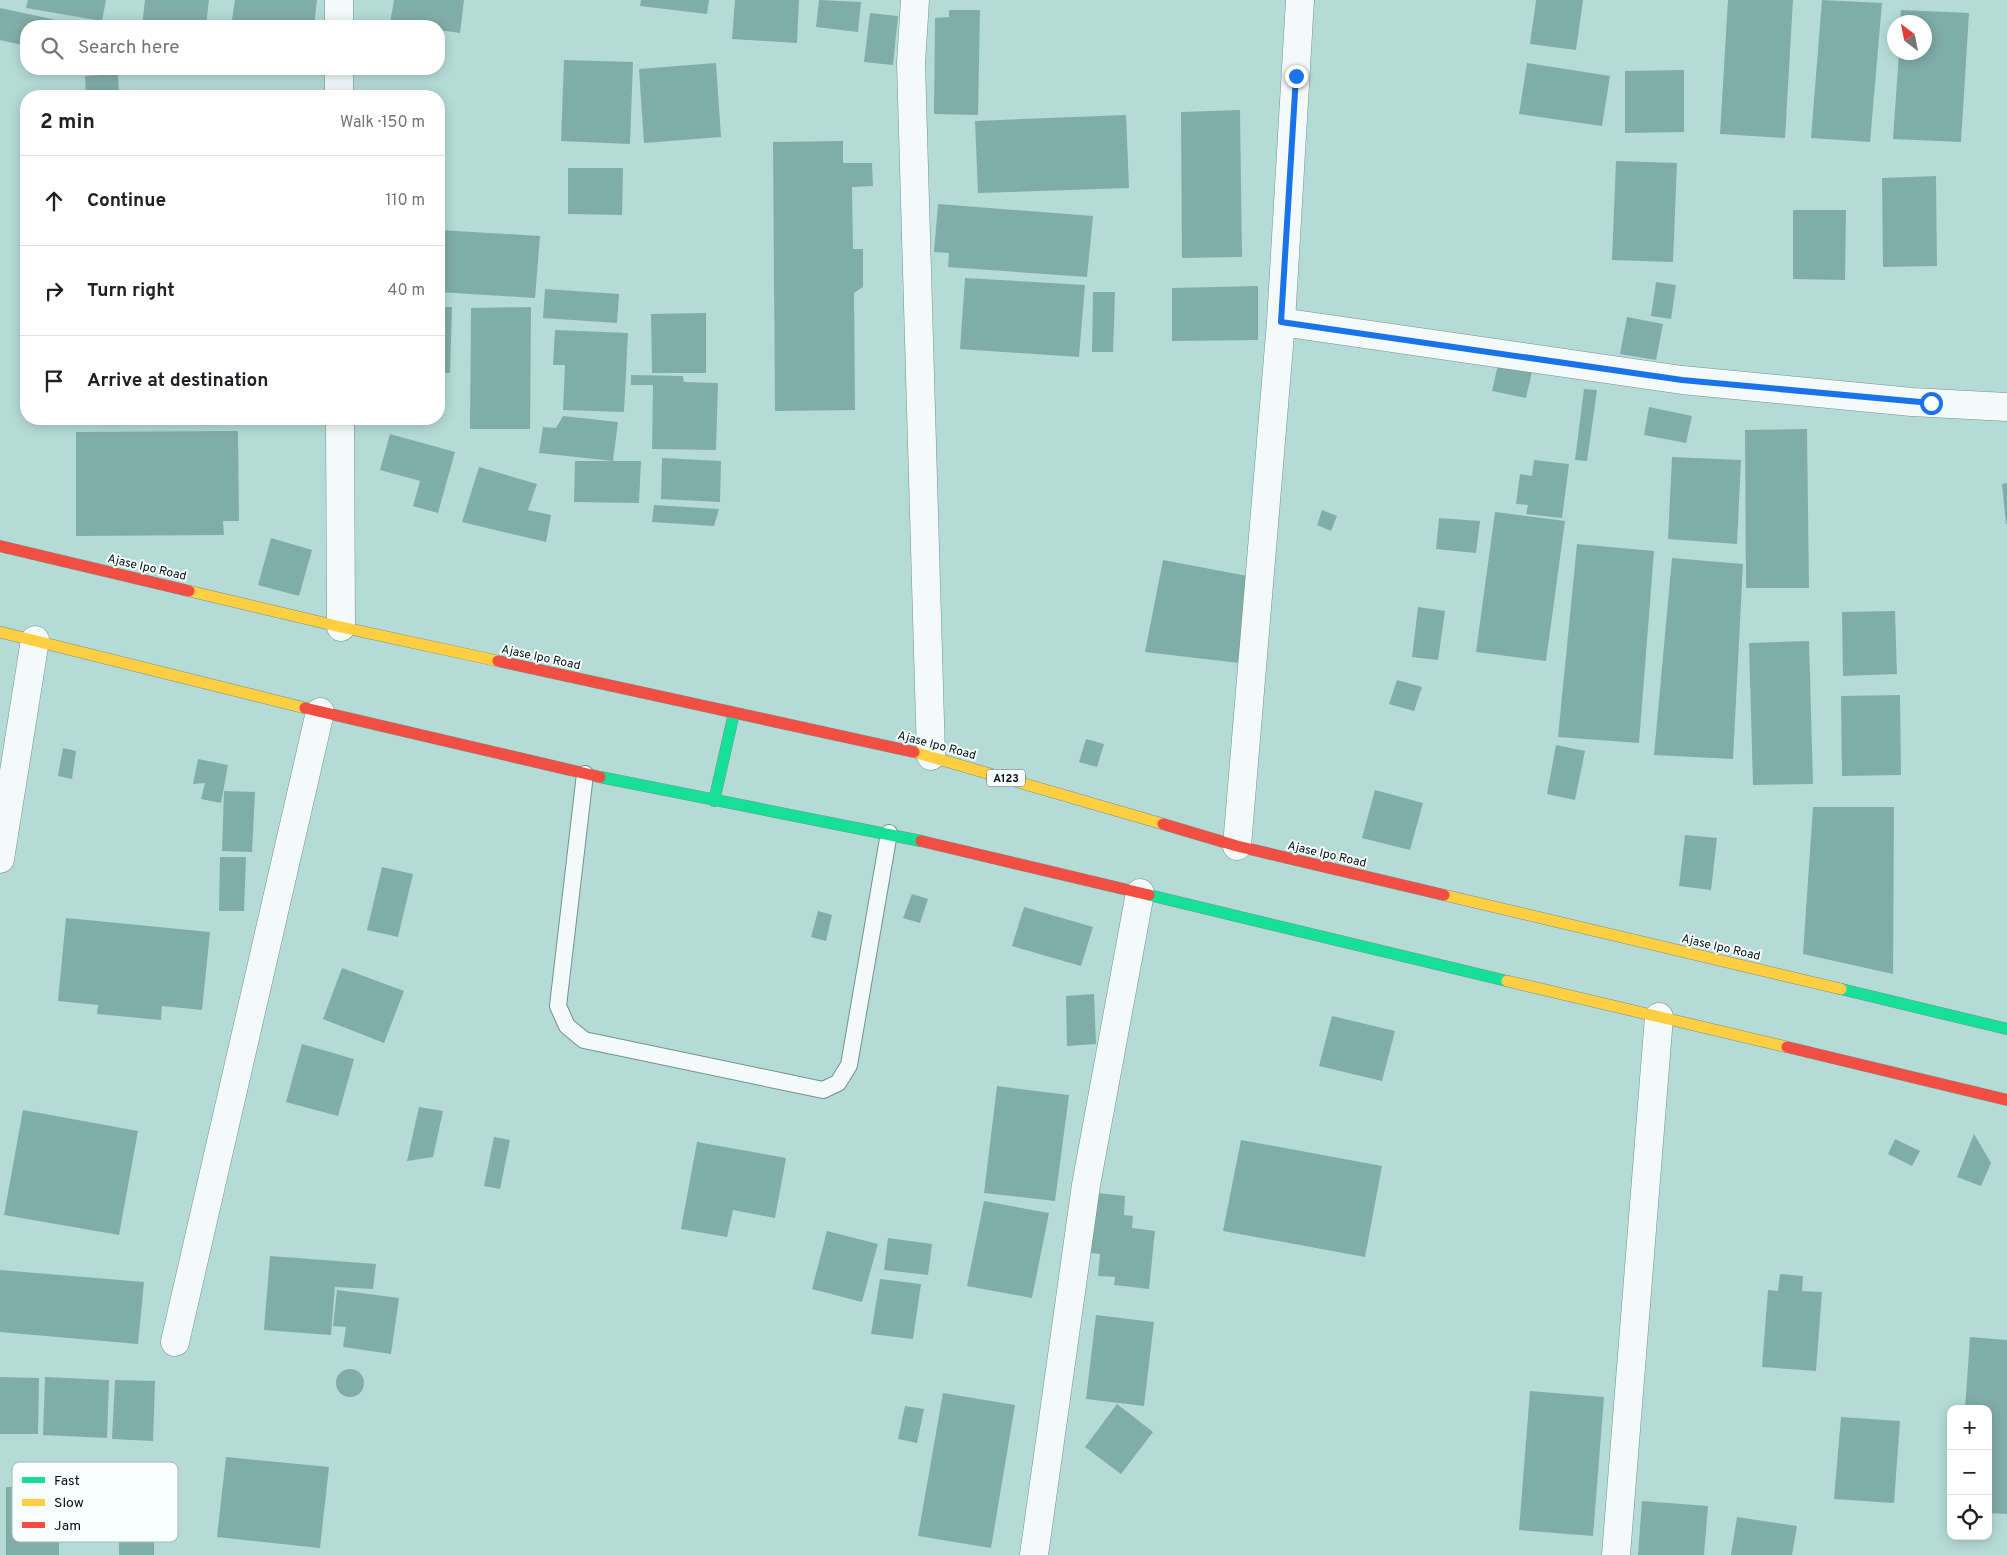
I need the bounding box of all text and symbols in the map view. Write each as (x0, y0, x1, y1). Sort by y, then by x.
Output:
north arrow (1887, 15, 1932, 60)
search box (20, 20, 445, 75)
icon: search (38, 34, 66, 62)
text: Search here (78, 36, 180, 60)
route end (1285, 65, 1308, 88)
text: 2 min (40, 109, 95, 136)
text: Walk · 150 m (340, 113, 425, 133)
icon: ahead (40, 187, 68, 215)
text: Continue (87, 189, 166, 213)
text: 110 m (385, 191, 425, 211)
icon: right (40, 277, 68, 305)
text: Turn right (87, 279, 175, 303)
text: 40 m (387, 281, 425, 301)
icon: arrive (40, 367, 68, 395)
text: Arrive at destination (87, 369, 268, 393)
route start (1920, 392, 1943, 415)
street label: Ajase Ipo Road (106, 551, 188, 585)
street label: Ajase Ipo Road (500, 642, 582, 674)
street label: Ajase Ipo Road (896, 728, 978, 764)
road number: A123 (987, 770, 1025, 786)
street label: Ajase Ipo Road (1286, 838, 1368, 872)
street label: Ajase Ipo Road (1680, 931, 1762, 965)
map controls (1947, 1405, 1992, 1540)
button: + (1947, 1405, 1992, 1450)
button: − (1947, 1450, 1992, 1495)
legend (12, 1462, 178, 1542)
text: Fast (54, 1473, 80, 1490)
text: Slow (54, 1495, 84, 1512)
button: locate (1947, 1495, 1992, 1540)
text: Jam (54, 1518, 81, 1535)

